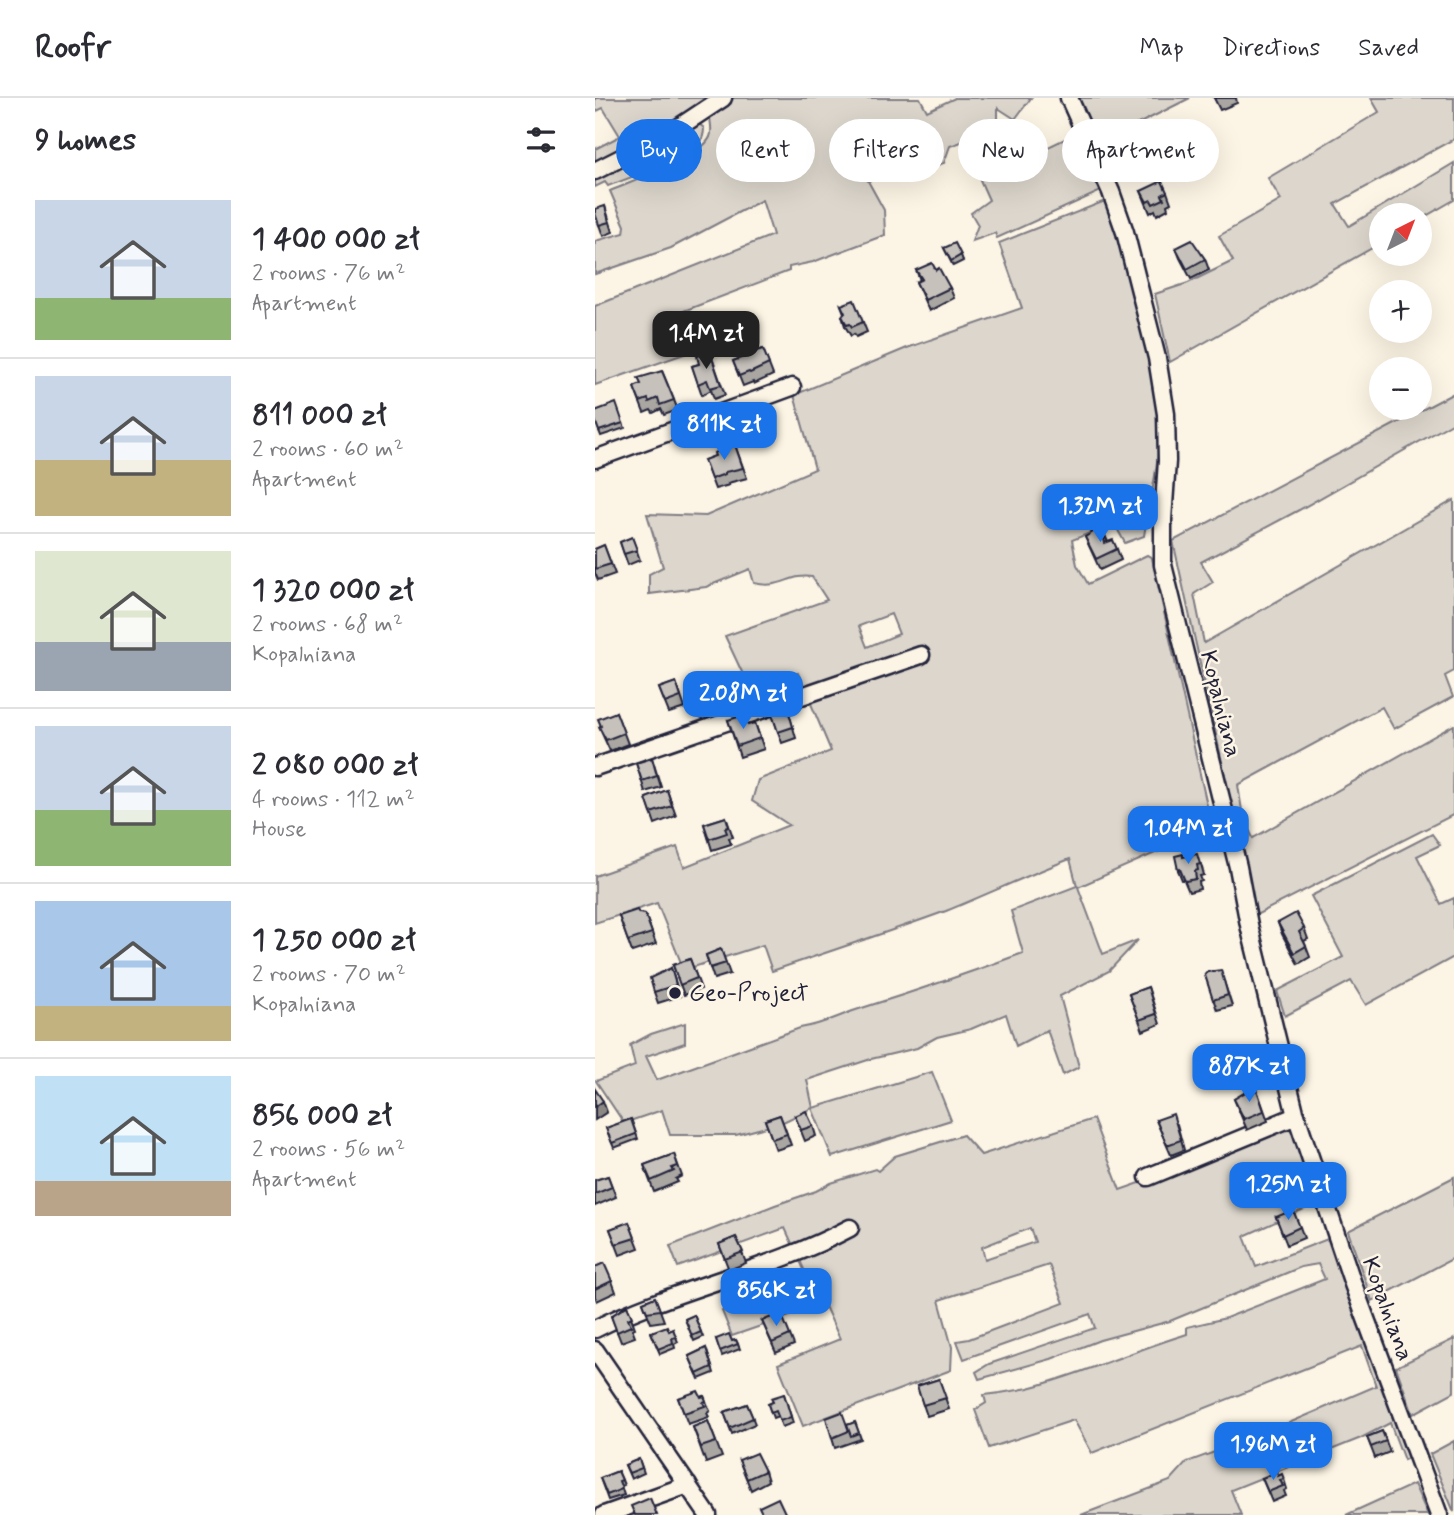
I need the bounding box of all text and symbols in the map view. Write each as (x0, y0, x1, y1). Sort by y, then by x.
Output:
text: Roofr (35, 26, 111, 70)
text: Map (1140, 33, 1184, 64)
text: Directions (1222, 33, 1320, 64)
text: Saved (1358, 33, 1419, 64)
chip: Buy (616, 119, 702, 182)
chip: Rent (716, 119, 815, 182)
chip: Filters (829, 119, 944, 182)
chip: New (958, 119, 1048, 182)
chip: Apartment (1062, 119, 1219, 182)
text: 9 homes (35, 121, 136, 160)
icon: filters (522, 121, 560, 159)
north arrow (1369, 203, 1431, 266)
map controls (1369, 203, 1432, 420)
text: 1 400 000 zł (252, 220, 420, 259)
icon: home (91, 228, 175, 312)
text: 2 rooms · 76 m² (252, 259, 405, 289)
button: + (1369, 280, 1432, 343)
text: Apartment (252, 289, 357, 319)
pin: 1.4M zł (641, 312, 771, 371)
text: 1.4M zł (668, 319, 744, 349)
button: − (1369, 357, 1432, 420)
text: 811 000 zł (252, 396, 387, 435)
pin: 811K zł (659, 402, 789, 462)
icon: home (91, 404, 175, 488)
text: 811K zł (687, 410, 761, 440)
text: 2 rooms · 60 m² (252, 435, 404, 465)
text: Apartment (252, 465, 357, 495)
pin: 1.32M zł (1028, 484, 1172, 544)
text: 1.32M zł (1058, 492, 1142, 522)
text: 1 320 000 zł (252, 571, 414, 610)
icon: home (91, 579, 175, 663)
text: 2 rooms · 68 m² (252, 610, 403, 640)
text: Kopalniana (252, 640, 356, 670)
street label: Kopalniana (1192, 647, 1248, 761)
pin: 2.08M zł (671, 672, 815, 731)
text: 2.08M zł (699, 679, 787, 709)
text: 2 080 000 zł (252, 746, 418, 785)
icon: home (91, 754, 175, 838)
text: 4 rooms · 112 m² (252, 785, 415, 815)
pin: 1.04M zł (1116, 806, 1260, 866)
text: 1.04M zł (1144, 814, 1232, 844)
text: House (252, 815, 306, 845)
text: 1 250 000 zł (252, 921, 416, 960)
icon: home (91, 929, 175, 1013)
text: 2 rooms · 70 m² (252, 960, 406, 990)
place label: Geo-Project (689, 978, 809, 1009)
marker: Geo-Project (667, 985, 683, 1001)
text: Kopalniana (252, 990, 356, 1020)
pin: 887K zł (1184, 1044, 1314, 1104)
text: 887K zł (1208, 1052, 1290, 1082)
text: 856 000 zł (252, 1096, 392, 1135)
icon: home (91, 1104, 175, 1188)
text: 2 rooms · 56 m² (252, 1135, 405, 1165)
pin: 1.25M zł (1216, 1162, 1360, 1222)
text: Apartment (252, 1165, 357, 1195)
text: 1.25M zł (1245, 1170, 1331, 1200)
street label: Kopalniana (1354, 1253, 1420, 1365)
pin: 856K zł (711, 1268, 841, 1328)
text: 856K zł (737, 1276, 815, 1306)
pin: 1.96M zł (1201, 1422, 1345, 1482)
text: 1.96M zł (1230, 1430, 1316, 1460)

